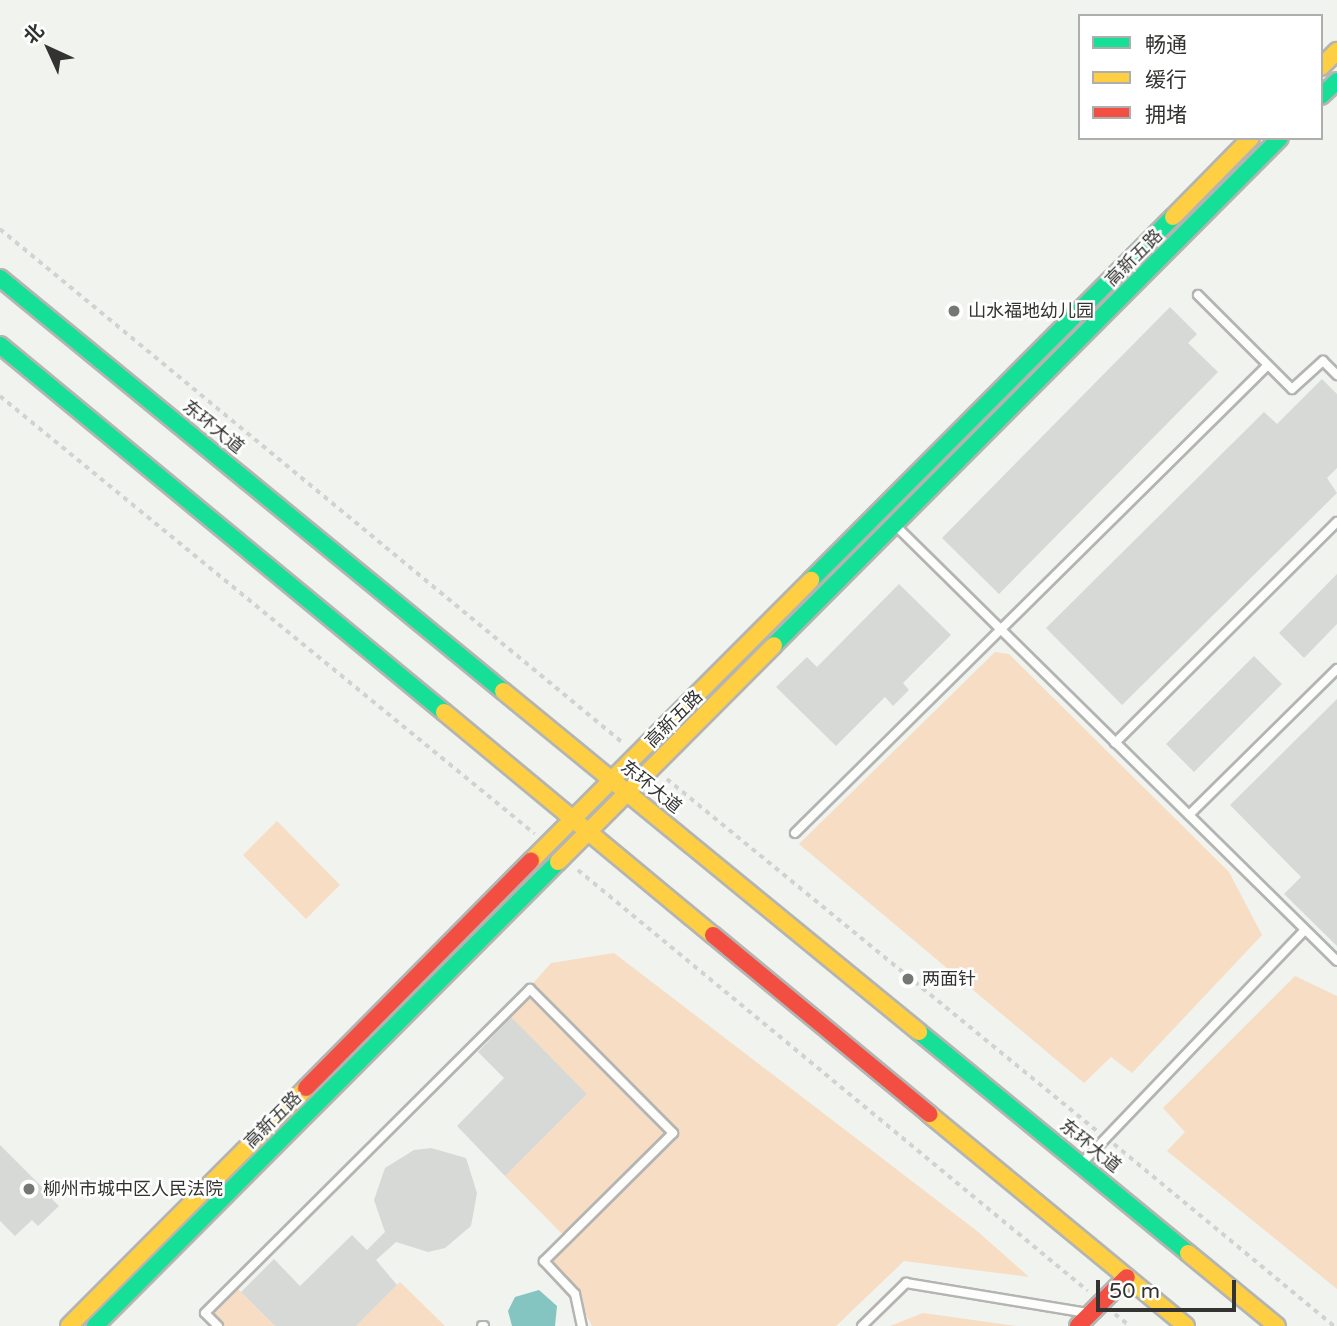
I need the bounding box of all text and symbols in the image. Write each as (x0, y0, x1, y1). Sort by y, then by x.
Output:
north arrow (14, 14, 84, 84)
legend (1078, 14, 1323, 140)
text: 北 (20, 20, 49, 49)
text: 畅通 (1145, 33, 1187, 58)
text: 缓行 (1145, 68, 1187, 93)
text: 拥堵 (1145, 103, 1187, 128)
street label: 高新五路 (1101, 225, 1167, 291)
place label: 山水福地幼儿园 (968, 300, 1094, 322)
marker: 山水福地幼儿园 (946, 303, 962, 319)
street label: 东环大道 (178, 396, 248, 458)
street label: 高新五路 (641, 686, 707, 752)
street label: 东环大道 (616, 756, 686, 818)
place label: 两面针 (922, 968, 976, 990)
marker: 两面针 (900, 971, 916, 987)
street label: 高新五路 (240, 1087, 306, 1153)
street label: 东环大道 (1055, 1115, 1125, 1177)
place label: 柳州市城中区人民法院 (43, 1178, 223, 1200)
marker: 柳州市城中区人民法院 (21, 1181, 37, 1197)
scale bar (1099, 1266, 1239, 1310)
text: 50 m (1109, 1279, 1160, 1304)

